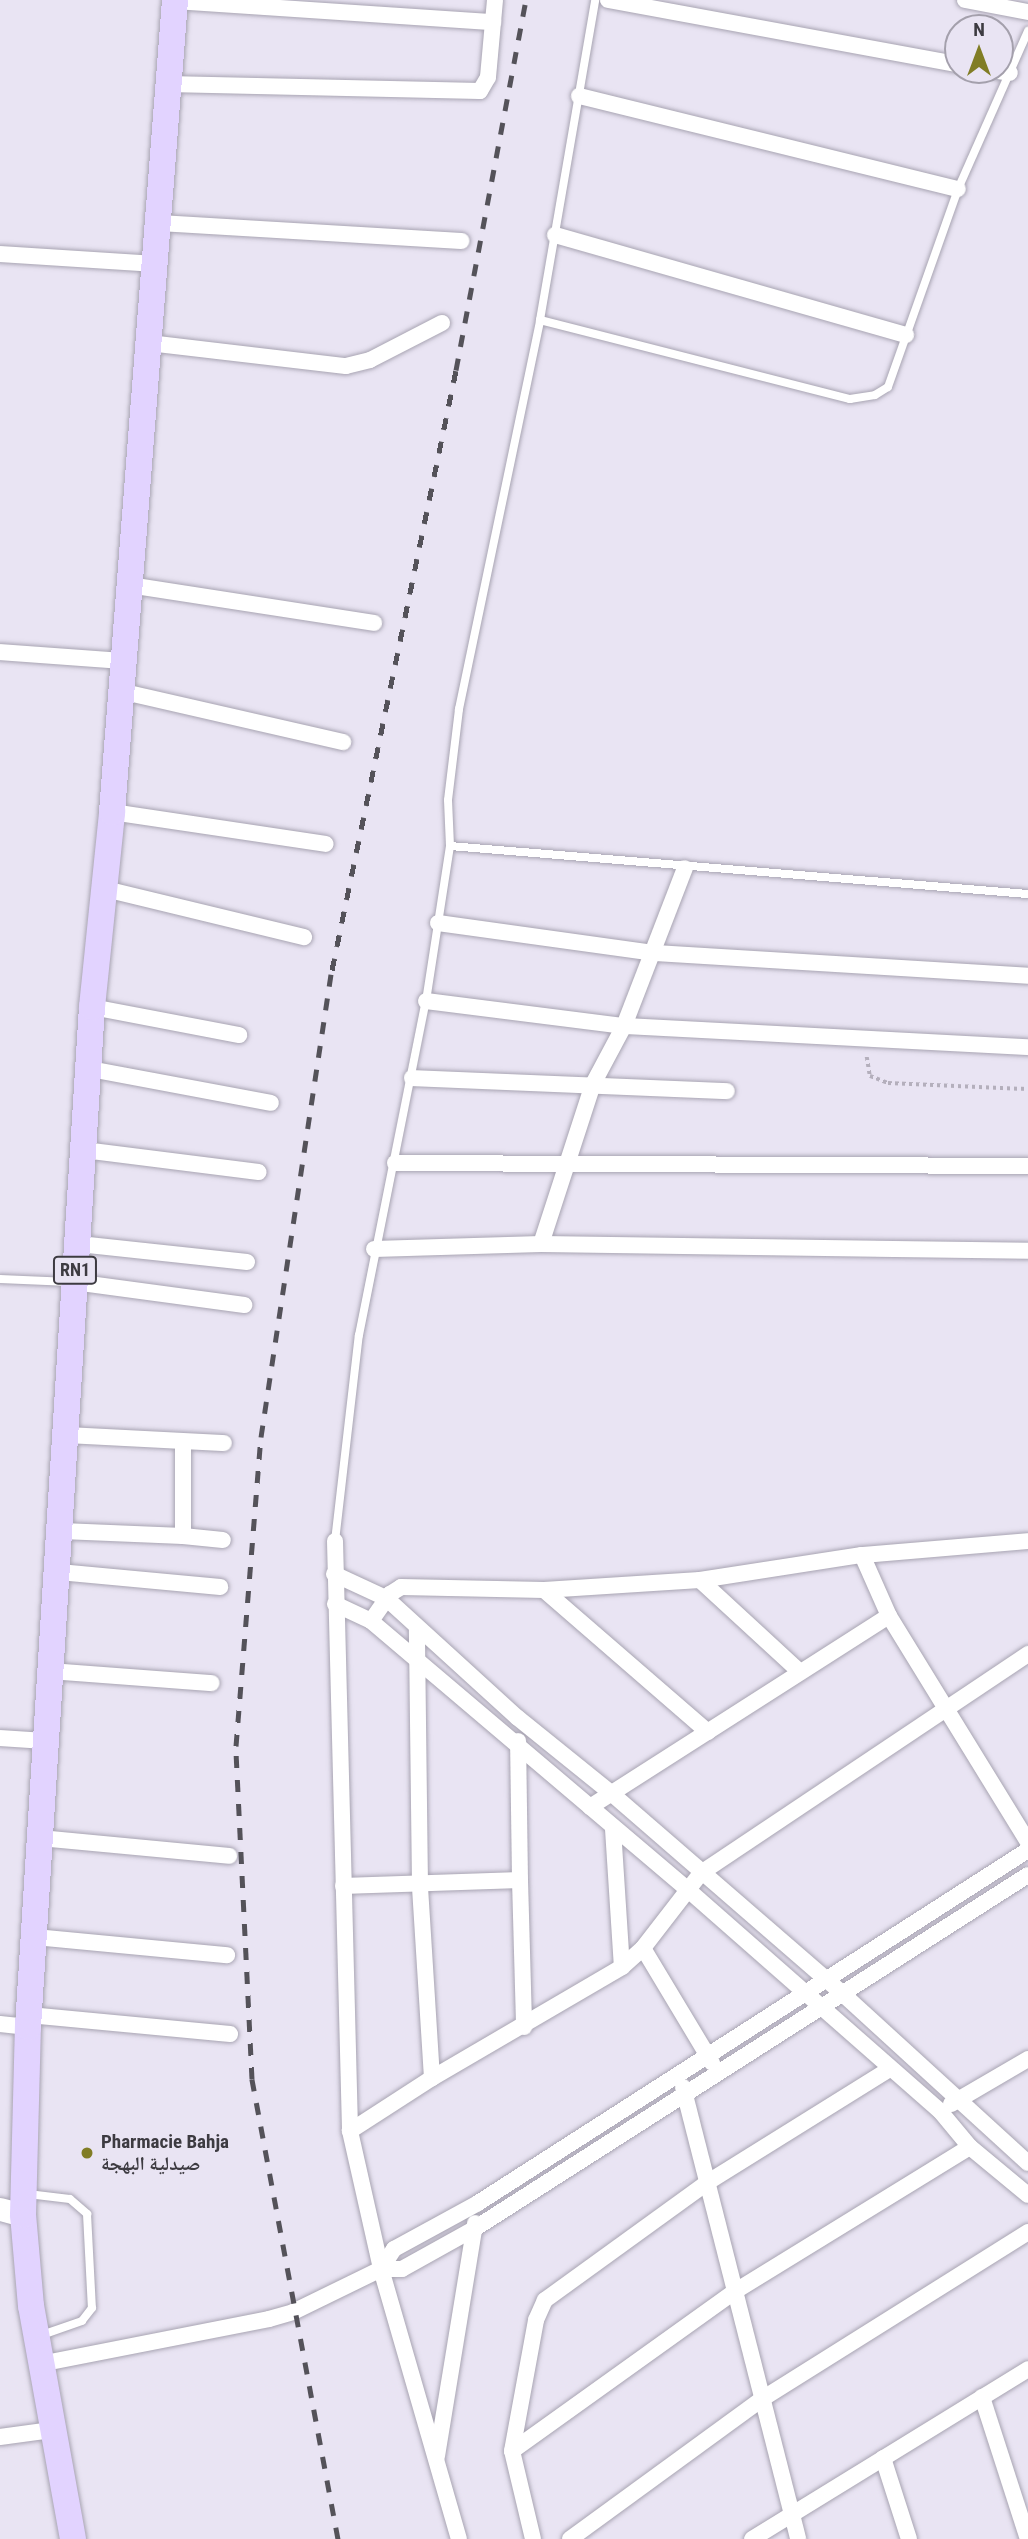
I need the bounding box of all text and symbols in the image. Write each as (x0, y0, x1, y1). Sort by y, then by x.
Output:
north arrow (944, 14, 1014, 84)
text: N (973, 18, 985, 41)
road number: RN1 (52, 1255, 98, 1284)
place label: Pharmacie Bahja صيدلية البهجة (101, 2131, 229, 2175)
marker: Pharmacie Bahja صيدلية البهجة (79, 2145, 95, 2161)

